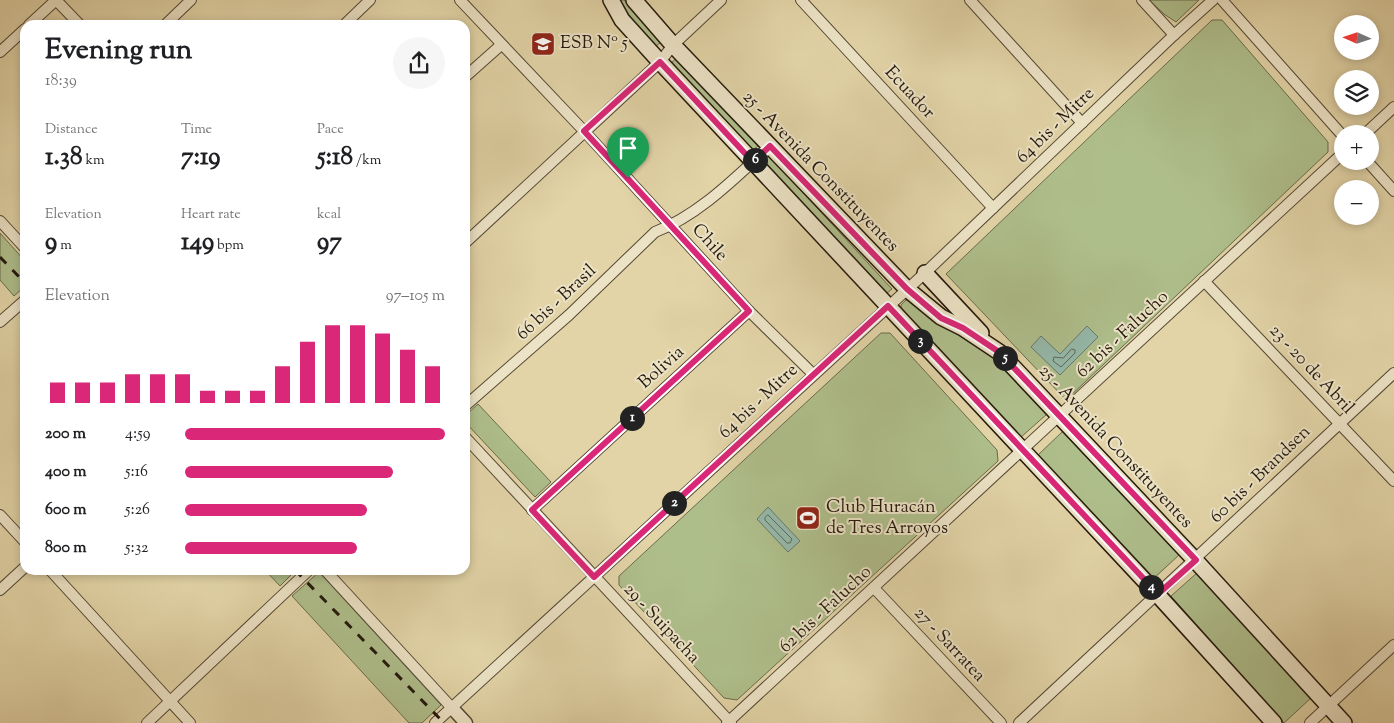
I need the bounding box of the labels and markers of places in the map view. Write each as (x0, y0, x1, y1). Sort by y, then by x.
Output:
school or university icon: ESB Nº 5 (530, 31, 556, 57)
place label: ESB Nº 5 (560, 31, 628, 57)
pin (607, 127, 649, 178)
pin: 6 (742, 148, 768, 172)
pin: 3 (908, 328, 932, 354)
pin: 5 (992, 346, 1018, 370)
pin: 1 (620, 406, 644, 430)
pin: 2 (662, 490, 686, 516)
place label: Club Huracán de Tres Arroyos (826, 495, 948, 542)
sports icon: Club Huracán de Tres Arroyos (795, 505, 821, 531)
pin: 4 (1138, 574, 1164, 600)

